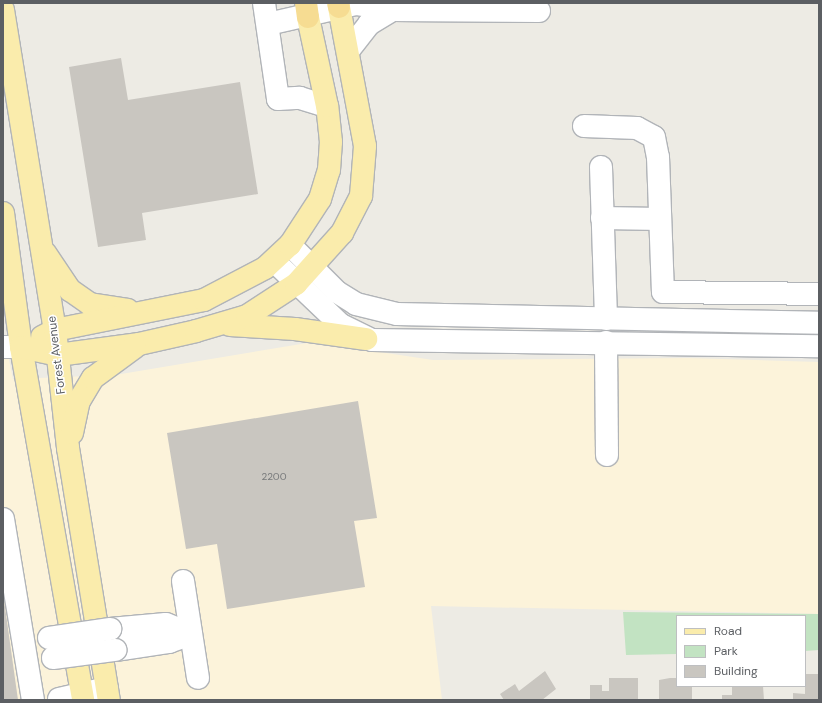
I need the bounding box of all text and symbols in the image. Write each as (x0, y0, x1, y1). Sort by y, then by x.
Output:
street label: Forest Avenue (45, 315, 69, 395)
house number: 2200 (261, 471, 287, 483)
legend (676, 615, 806, 687)
text: Road (714, 623, 742, 639)
text: Park (714, 643, 738, 659)
text: Building (714, 663, 758, 679)

